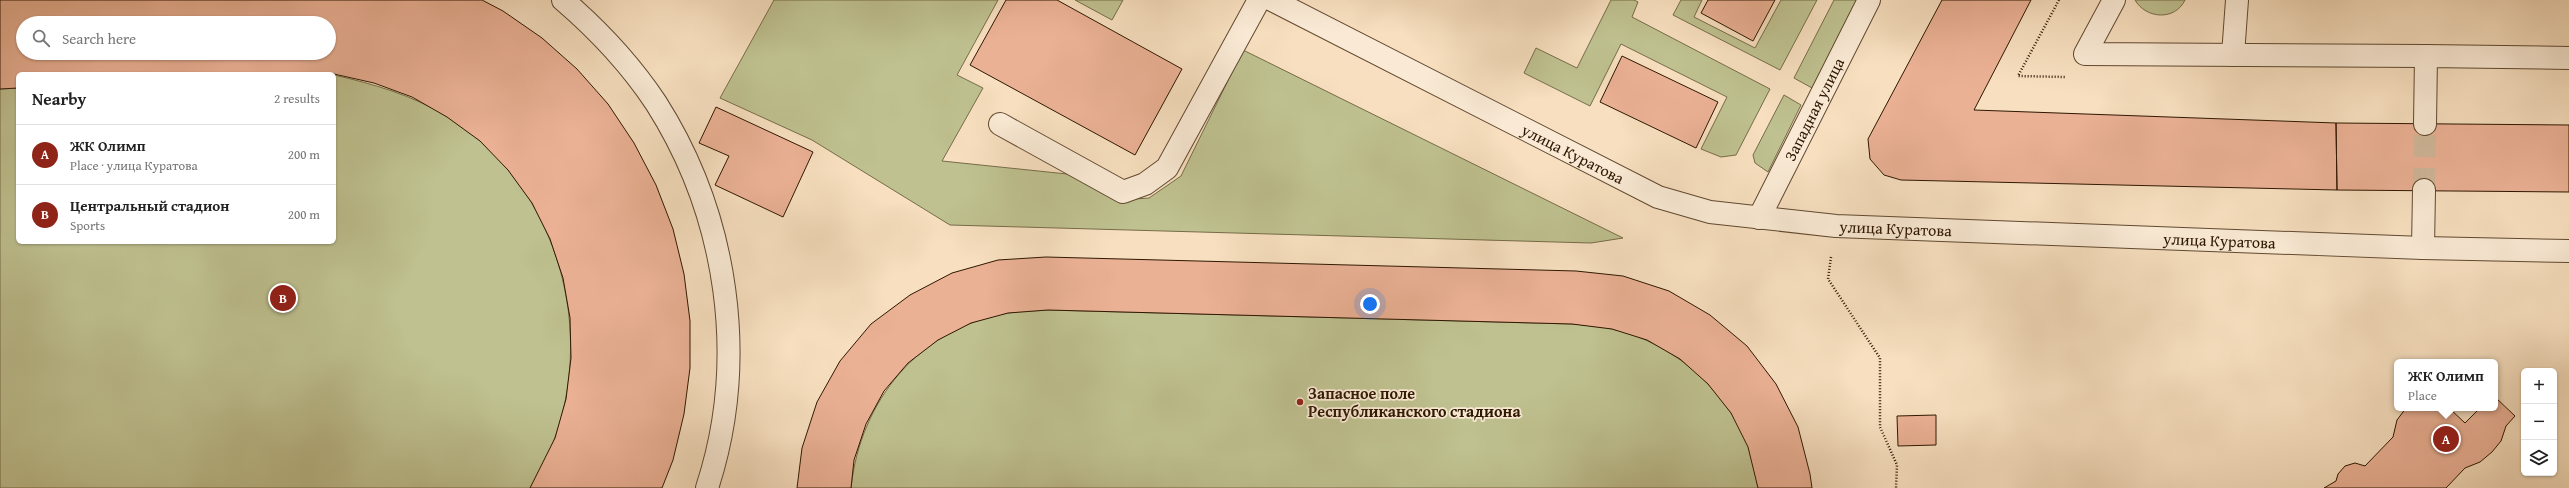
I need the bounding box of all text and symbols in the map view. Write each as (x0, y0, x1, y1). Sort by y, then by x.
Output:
search box (16, 16, 336, 60)
icon: search (30, 27, 52, 49)
text: Search here (62, 28, 136, 49)
street label: Западная улица (1778, 53, 1850, 165)
text: Nearby (32, 86, 86, 111)
text: 2 results (274, 89, 320, 108)
street label: улица Куратова (1517, 117, 1629, 190)
text: ЖК Олимп (70, 135, 146, 156)
text: A (41, 145, 49, 164)
text: 200 m (288, 145, 320, 164)
text: Place · улица Куратова (70, 156, 198, 175)
text: Центральный стадион (70, 195, 230, 216)
text: B (41, 205, 49, 224)
text: 200 m (288, 205, 320, 224)
street label: улица Куратова (1838, 214, 1953, 242)
text: Sports (70, 216, 105, 235)
street label: улица Куратова (2162, 226, 2276, 254)
pin: B (270, 283, 296, 313)
your location (1360, 294, 1380, 314)
popup (2394, 359, 2498, 411)
text: ЖК Олимп (2408, 365, 2484, 386)
map controls (2521, 368, 2557, 476)
button: + (2521, 368, 2557, 404)
place label: Запасное поле Республиканского стадиона (1308, 381, 1521, 423)
text: Place (2408, 386, 2437, 405)
marker: Запасное поле Республиканского стадиона (1295, 397, 1305, 407)
button: − (2521, 404, 2557, 440)
pin: A (2433, 424, 2459, 454)
button: layers (2521, 440, 2557, 476)

